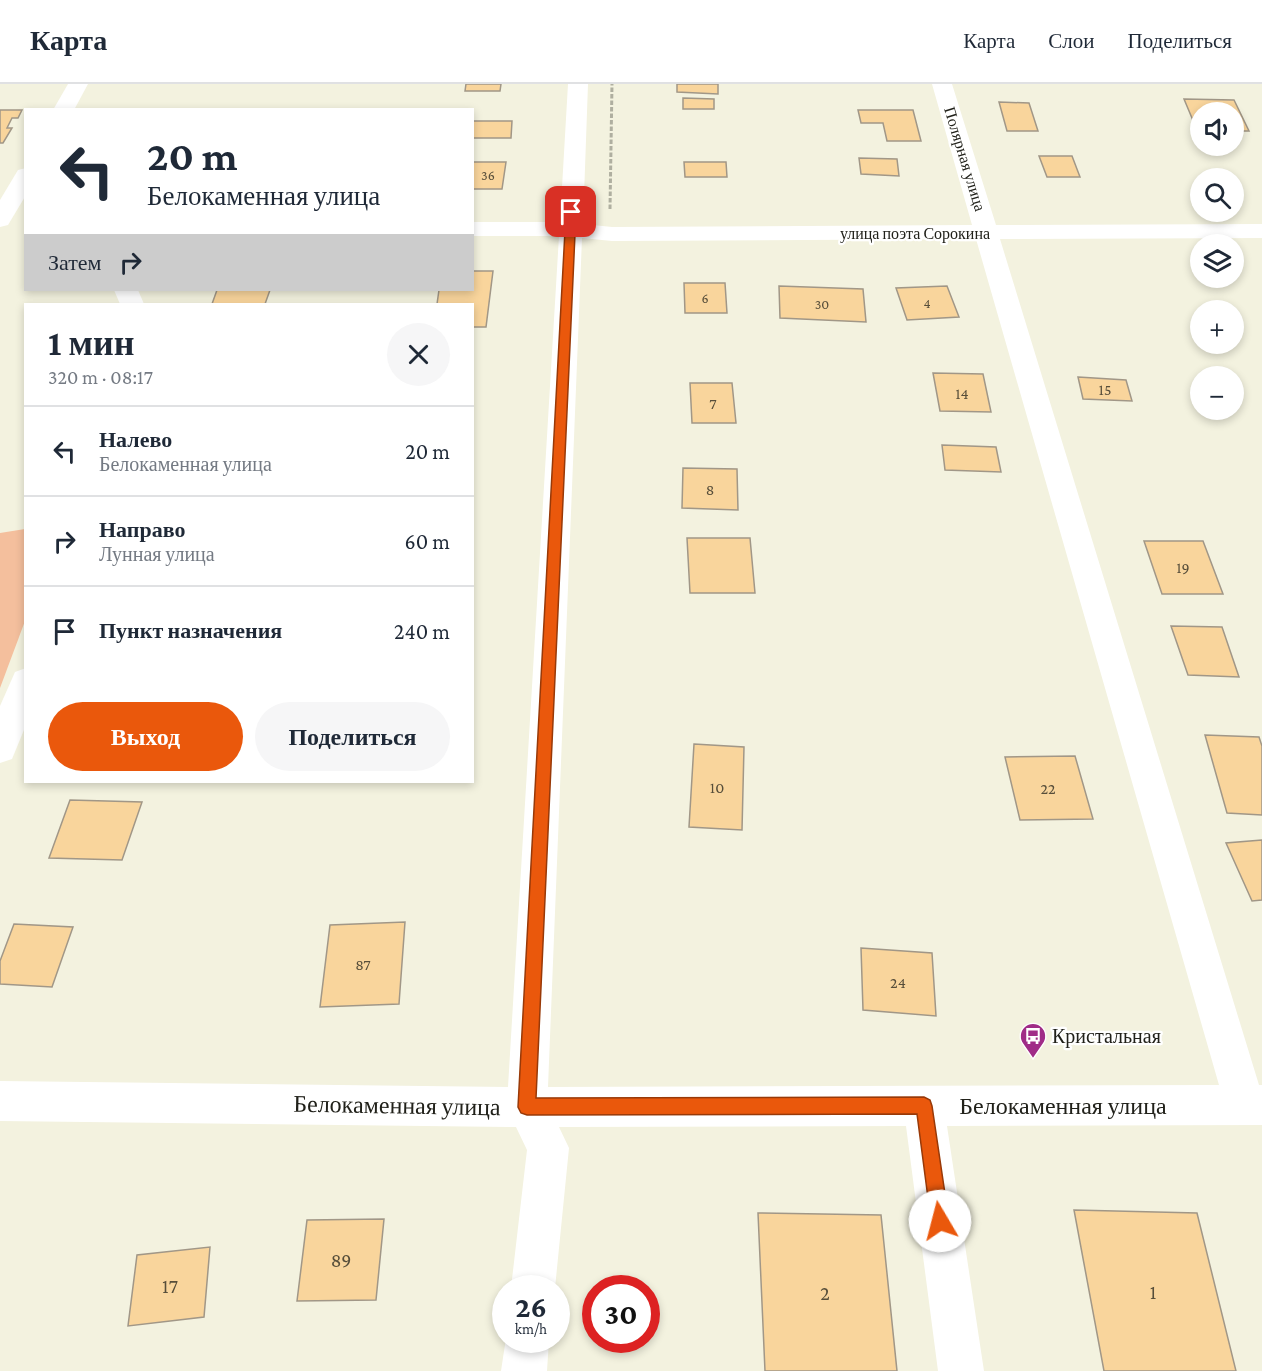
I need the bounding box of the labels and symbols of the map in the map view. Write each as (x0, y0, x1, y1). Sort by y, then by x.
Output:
street label: Полярная улица (940, 105, 989, 214)
house number: 36 (481, 167, 495, 183)
pin (545, 186, 596, 237)
street label: улица поэта Сорокина (840, 225, 990, 243)
house number: 6 (701, 290, 709, 306)
house number: 4 (923, 295, 931, 311)
house number: 30 (815, 296, 829, 312)
house number: 15 (1099, 381, 1111, 398)
house number: 14 (955, 385, 969, 402)
house number: 7 (709, 395, 717, 412)
house number: 8 (706, 481, 714, 498)
house number: 19 (1176, 559, 1190, 576)
house number: 10 (710, 779, 724, 796)
house number: 22 (1040, 780, 1056, 797)
house number: 87 (355, 956, 371, 973)
house number: 24 (890, 974, 906, 991)
bus stop icon: Кристальная (1018, 1021, 1048, 1059)
place label: Кристальная (1052, 1025, 1161, 1048)
street label: Белокаменная улица (293, 1090, 501, 1120)
street label: Белокаменная улица (959, 1092, 1167, 1119)
position arrow (908, 1189, 972, 1253)
house number: 89 (331, 1249, 351, 1271)
house number: 17 (162, 1275, 178, 1297)
speed limit sign: 30 (582, 1275, 660, 1353)
house number: 1 (1150, 1281, 1156, 1303)
house number: 2 (820, 1282, 830, 1304)

